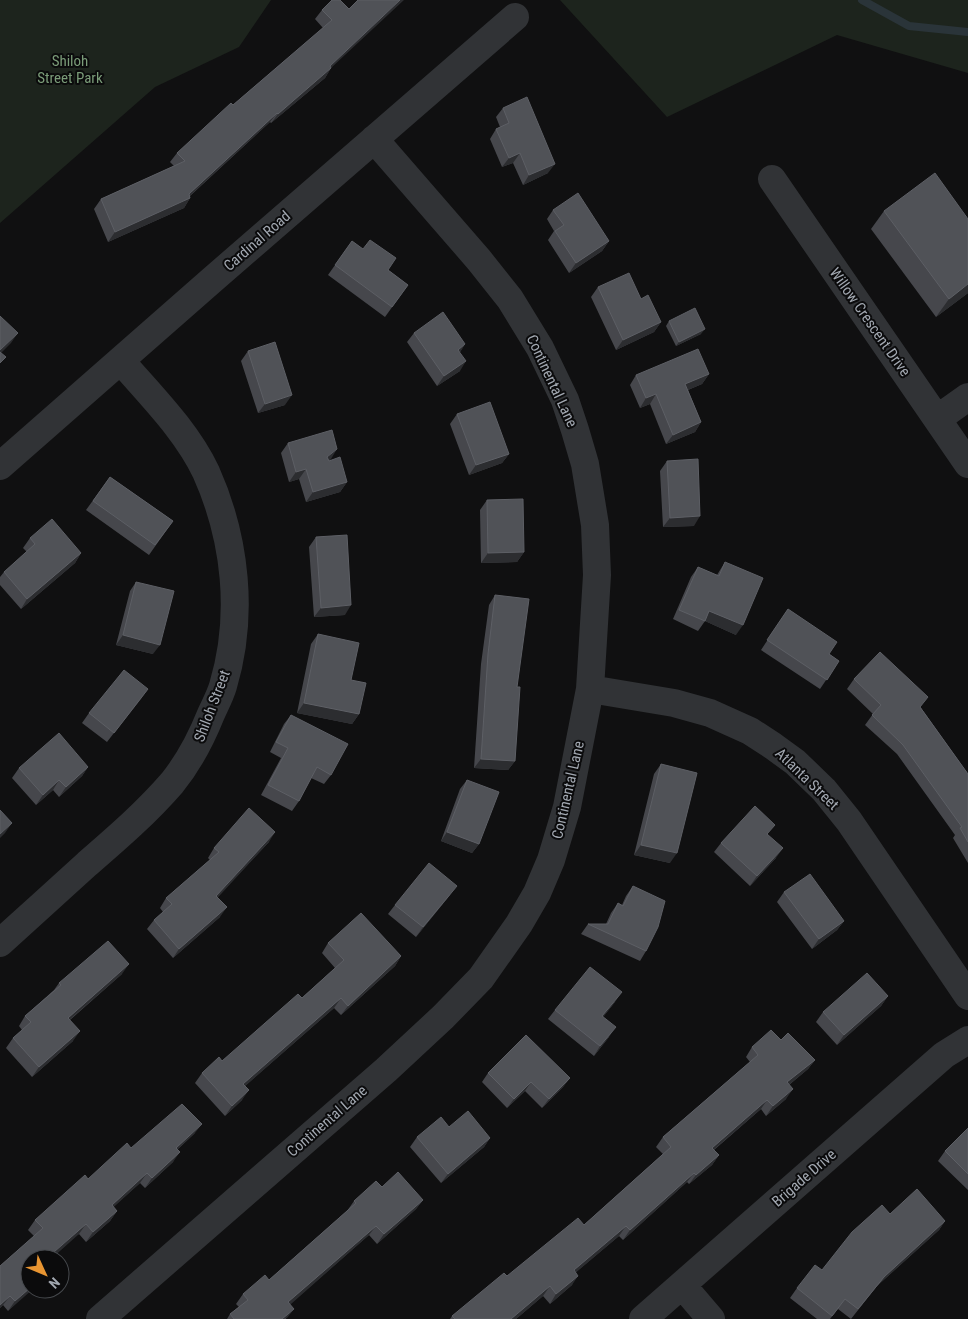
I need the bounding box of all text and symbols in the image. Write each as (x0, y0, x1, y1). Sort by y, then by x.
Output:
park label: Shiloh Street Park (37, 52, 103, 87)
street label: Cardinal Road (220, 207, 294, 275)
street label: Willow Crescent Drive (826, 264, 914, 380)
street label: Continental Lane (523, 332, 581, 430)
street label: Shiloh Street (190, 668, 234, 744)
street label: Continental Lane (548, 739, 588, 841)
street label: Atlanta Street (772, 744, 842, 814)
street label: Continental Lane (283, 1081, 371, 1161)
street label: Brigade Drive (768, 1145, 840, 1211)
north arrow (20, 1249, 70, 1299)
text: N (46, 1274, 63, 1292)

